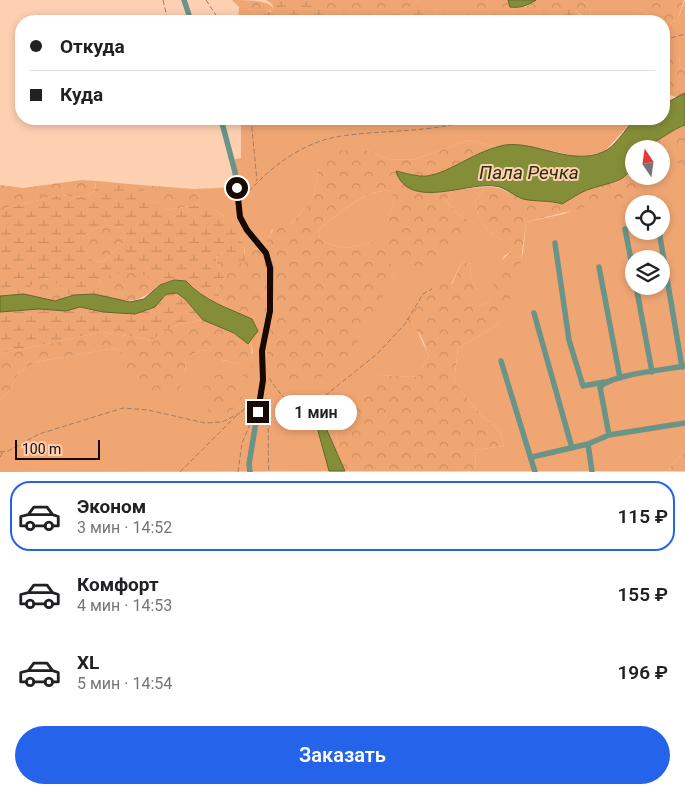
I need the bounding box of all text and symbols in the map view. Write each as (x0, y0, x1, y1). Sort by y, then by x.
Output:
text: Откуда (60, 35, 125, 58)
text: Куда (60, 83, 103, 106)
north arrow (625, 140, 670, 185)
map controls (625, 140, 670, 295)
water label: Пала Речка (479, 161, 579, 184)
route start (226, 177, 248, 199)
button: locate (625, 195, 670, 240)
button: layers (625, 250, 670, 295)
callout: 1 мин (276, 394, 358, 430)
route end (247, 401, 269, 423)
text: 1 мин (294, 403, 338, 422)
scale bar (15, 437, 100, 460)
text: 100 m (22, 441, 61, 457)
icon: car (17, 494, 62, 539)
text: Эконом (77, 495, 146, 518)
text: 115 ₽ (617, 505, 668, 528)
text: 3 мин · 14:52 (77, 518, 172, 537)
icon: car (17, 572, 62, 617)
text: Комфорт (77, 573, 159, 596)
text: 155 ₽ (617, 583, 668, 606)
text: 4 мин · 14:53 (77, 596, 172, 615)
icon: car (17, 650, 62, 695)
text: XL (77, 651, 99, 674)
text: 196 ₽ (617, 661, 668, 684)
text: 5 мин · 14:54 (77, 674, 172, 693)
button: Заказать (15, 726, 670, 784)

